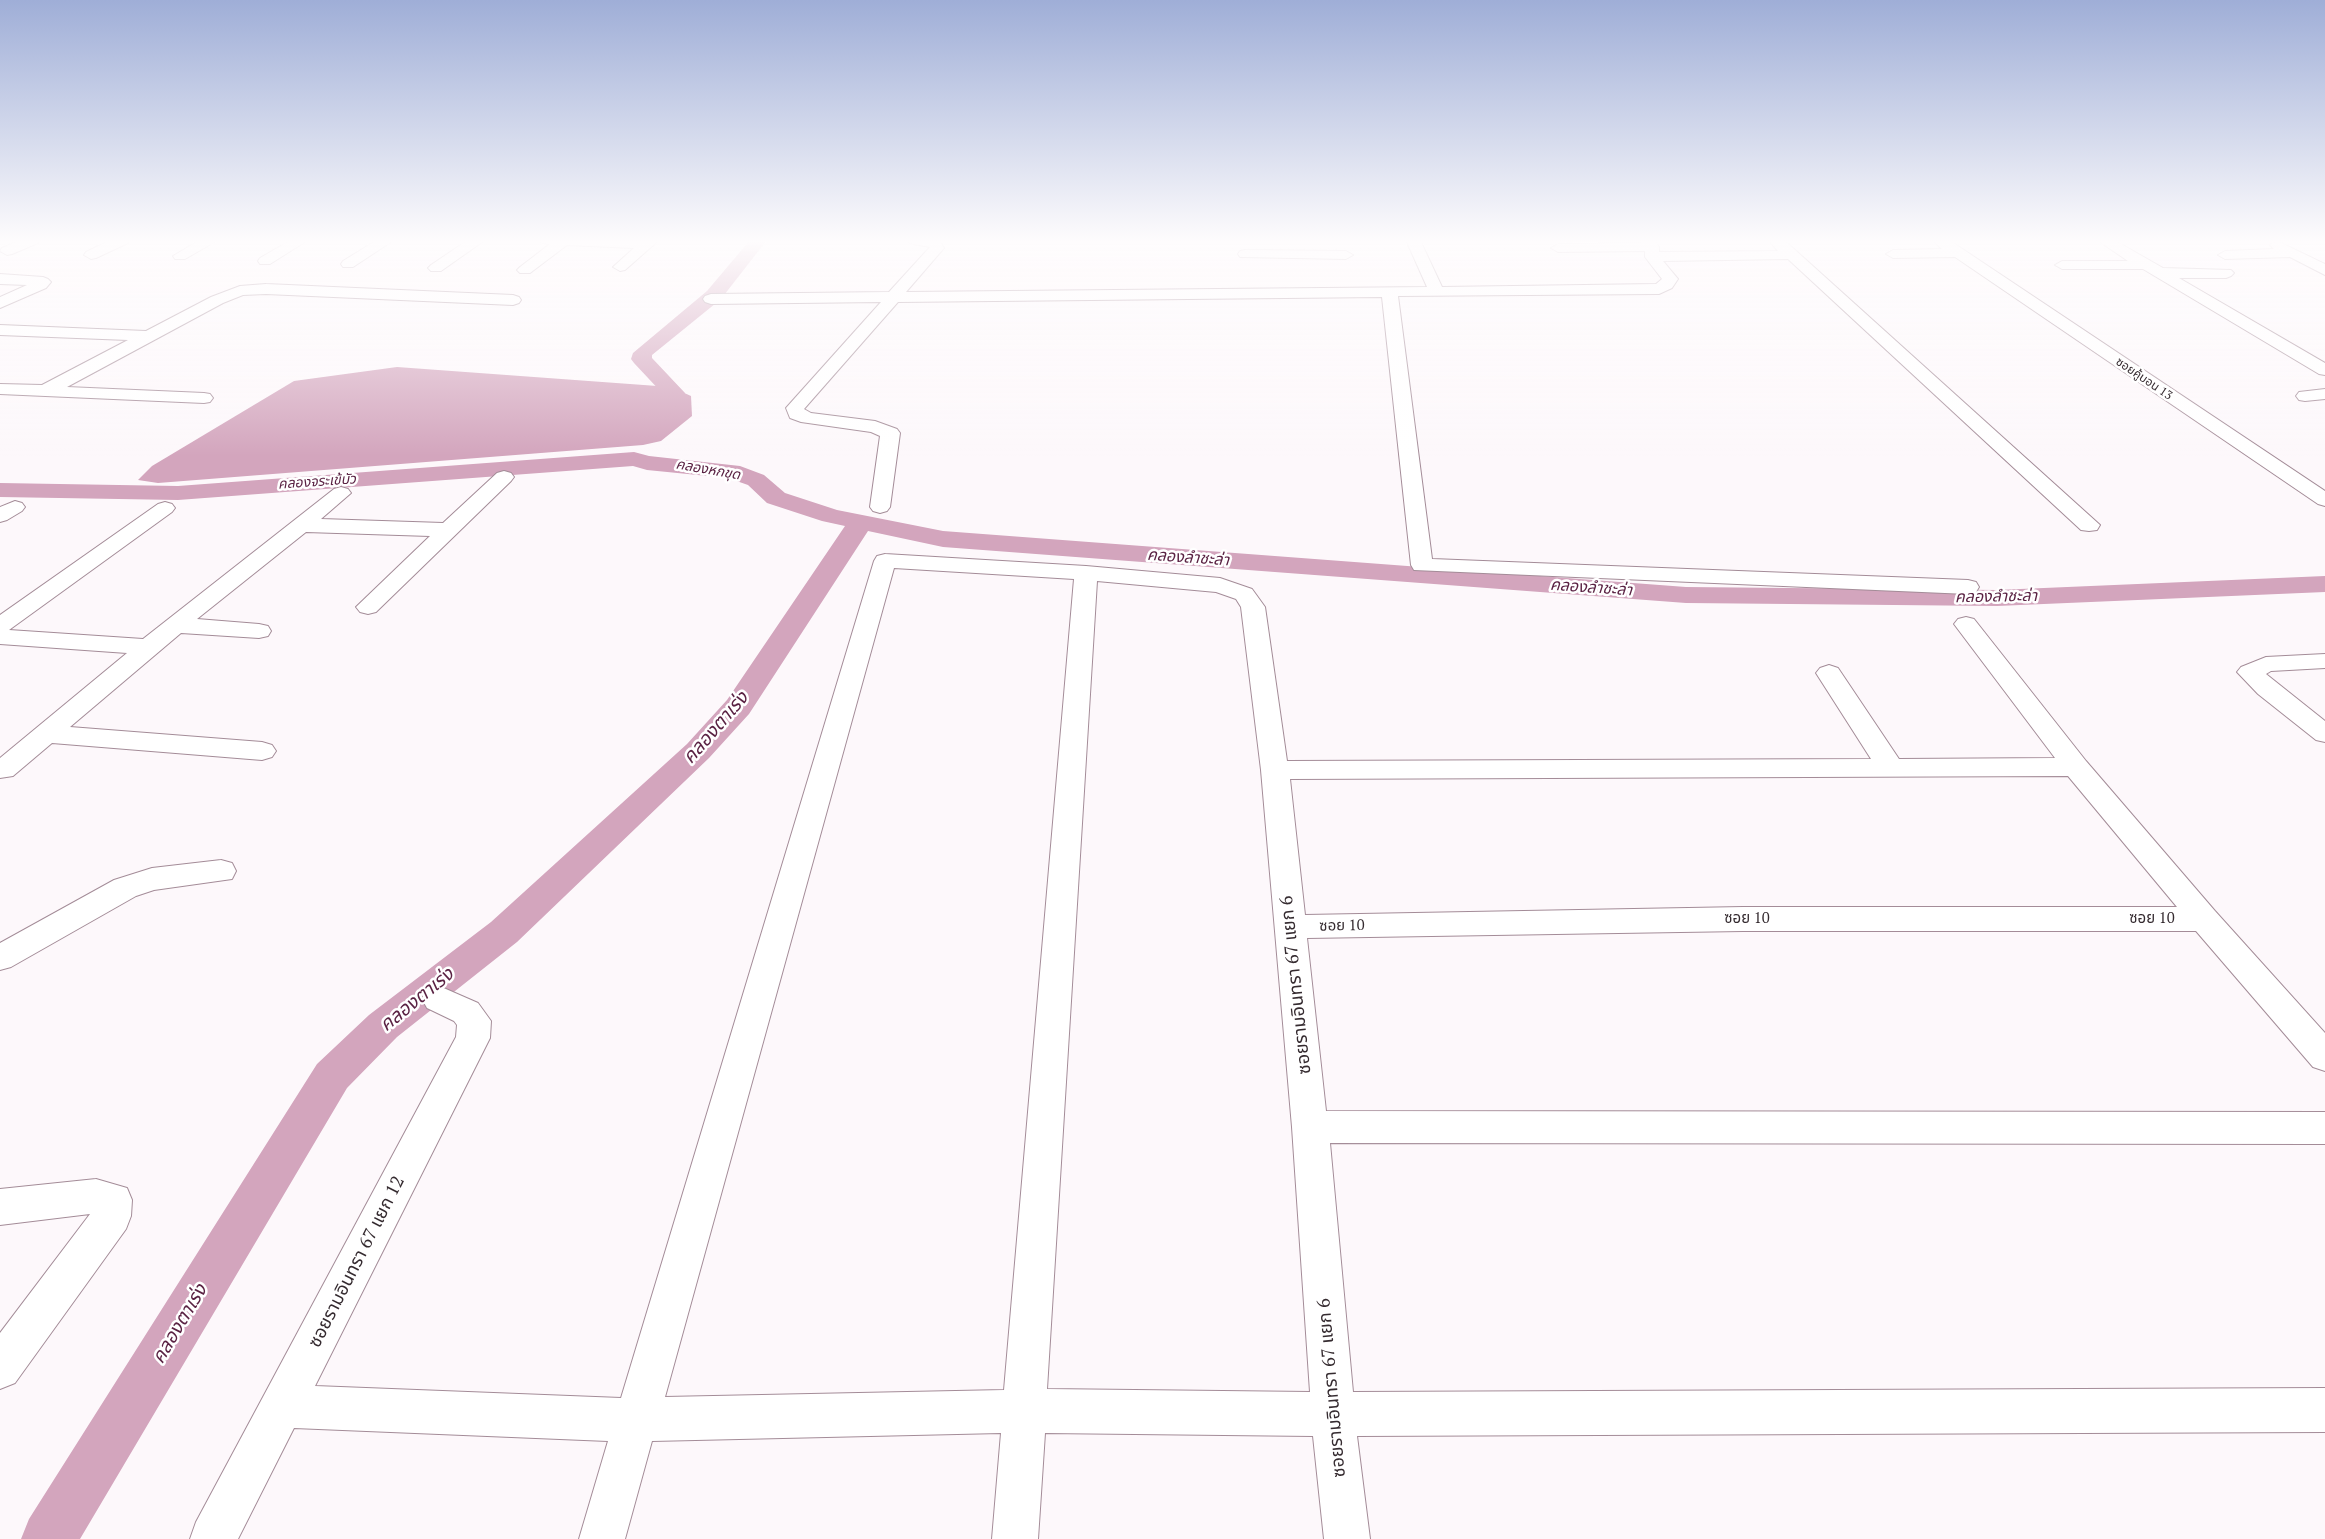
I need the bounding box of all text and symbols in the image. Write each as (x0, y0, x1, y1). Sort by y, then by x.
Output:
street label: ซอยคู้บอน 13 (2113, 355, 2175, 403)
water label: คลองหกขุด (675, 456, 741, 484)
water label: คลองจระเข้บัว (277, 471, 357, 493)
water label: คลองลำชะล่า (1146, 546, 1230, 570)
water label: คลองลำชะล่า (1549, 576, 1633, 600)
water label: คลองลำชะล่า (1955, 587, 2037, 607)
water label: คลองตาเร่ง (678, 687, 754, 769)
street label: ซอยรามอินทรา 67 แยก 6 (1276, 895, 1316, 1075)
street label: ซอย 10 (1724, 910, 1770, 928)
street label: ซอย 10 (2129, 910, 2175, 928)
street label: ซอย 10 (1319, 917, 1365, 935)
water label: คลองตาเร่ง (376, 963, 458, 1037)
street label: ซอยรามอินทรา 67 แยก 12 (304, 1173, 410, 1351)
water label: คลองตาเร่ง (147, 1280, 213, 1368)
street label: ซอยรามอินทรา 67 แยก 6 (1313, 1298, 1351, 1478)

